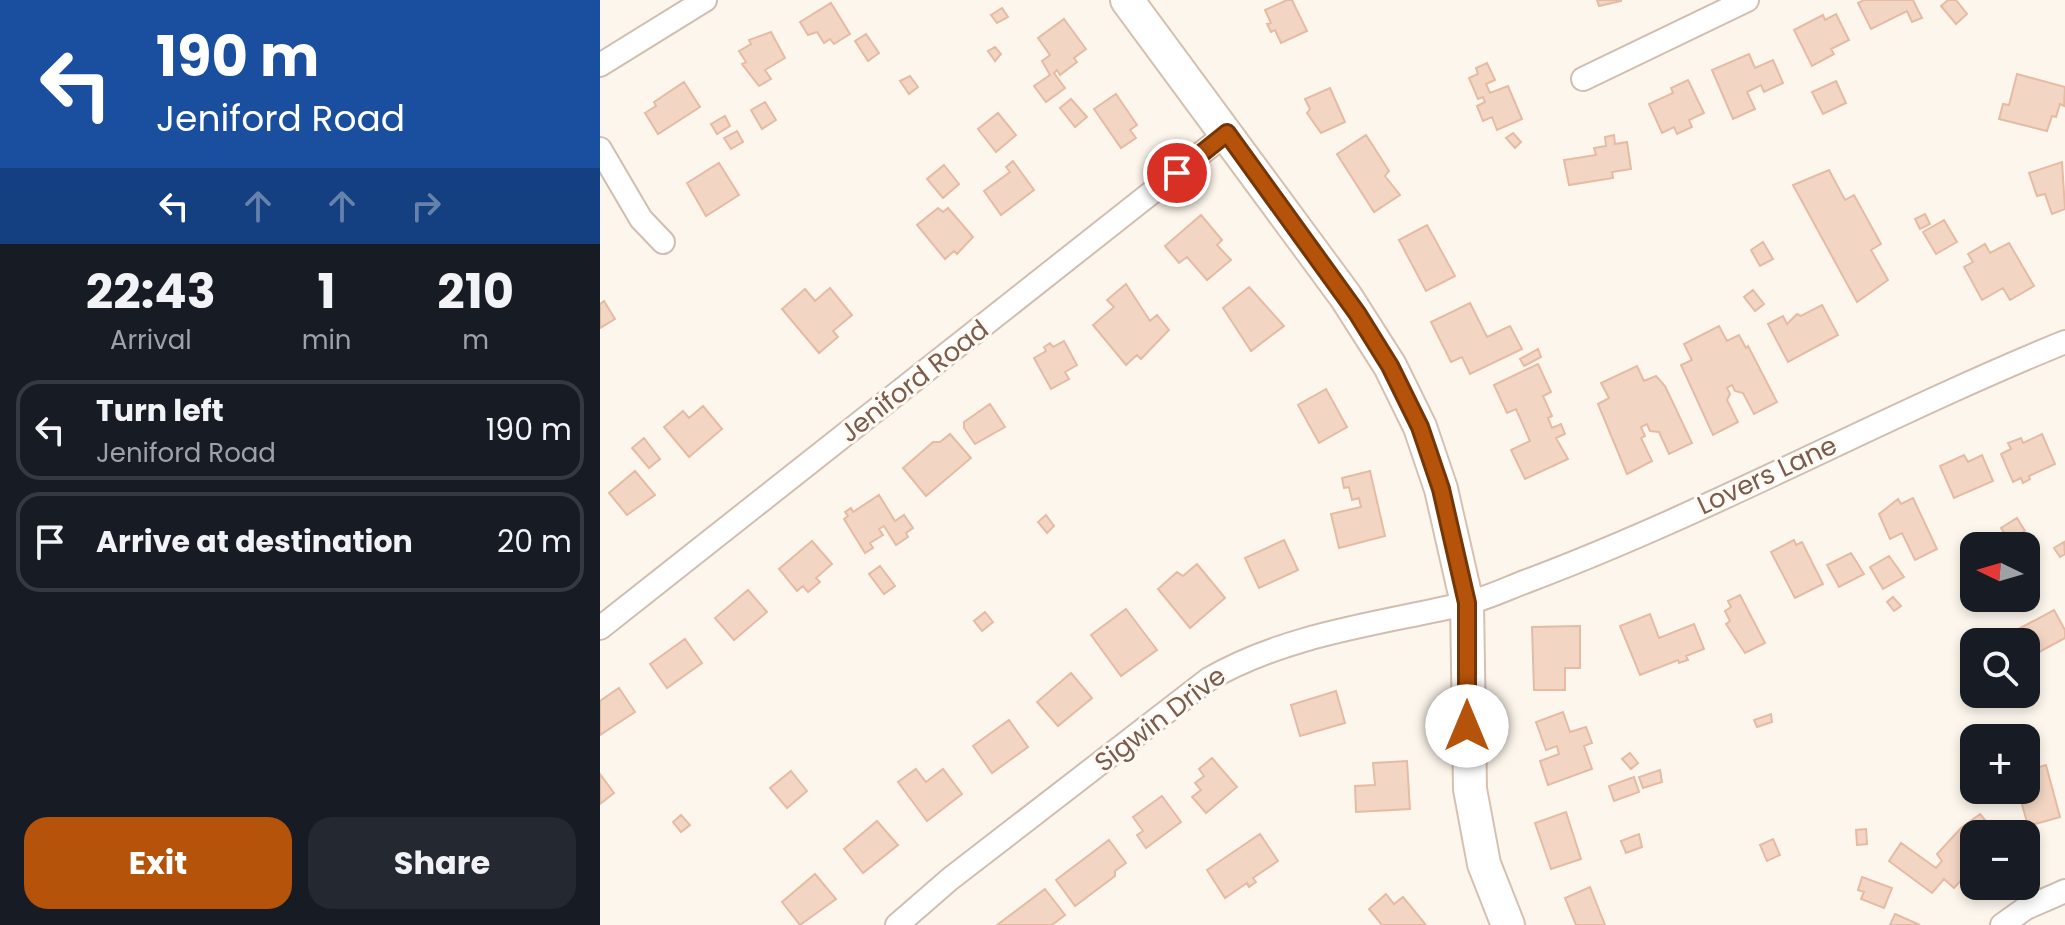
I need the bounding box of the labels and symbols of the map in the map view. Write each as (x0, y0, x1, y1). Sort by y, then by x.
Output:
pin (1143, 139, 1211, 207)
street label: Jeniford Road (832, 311, 996, 451)
street label: Lovers Lane (1691, 427, 1843, 523)
north arrow (1960, 532, 2040, 612)
street label: Sigwin Drive (1087, 658, 1233, 780)
position arrow (1425, 684, 1509, 768)

